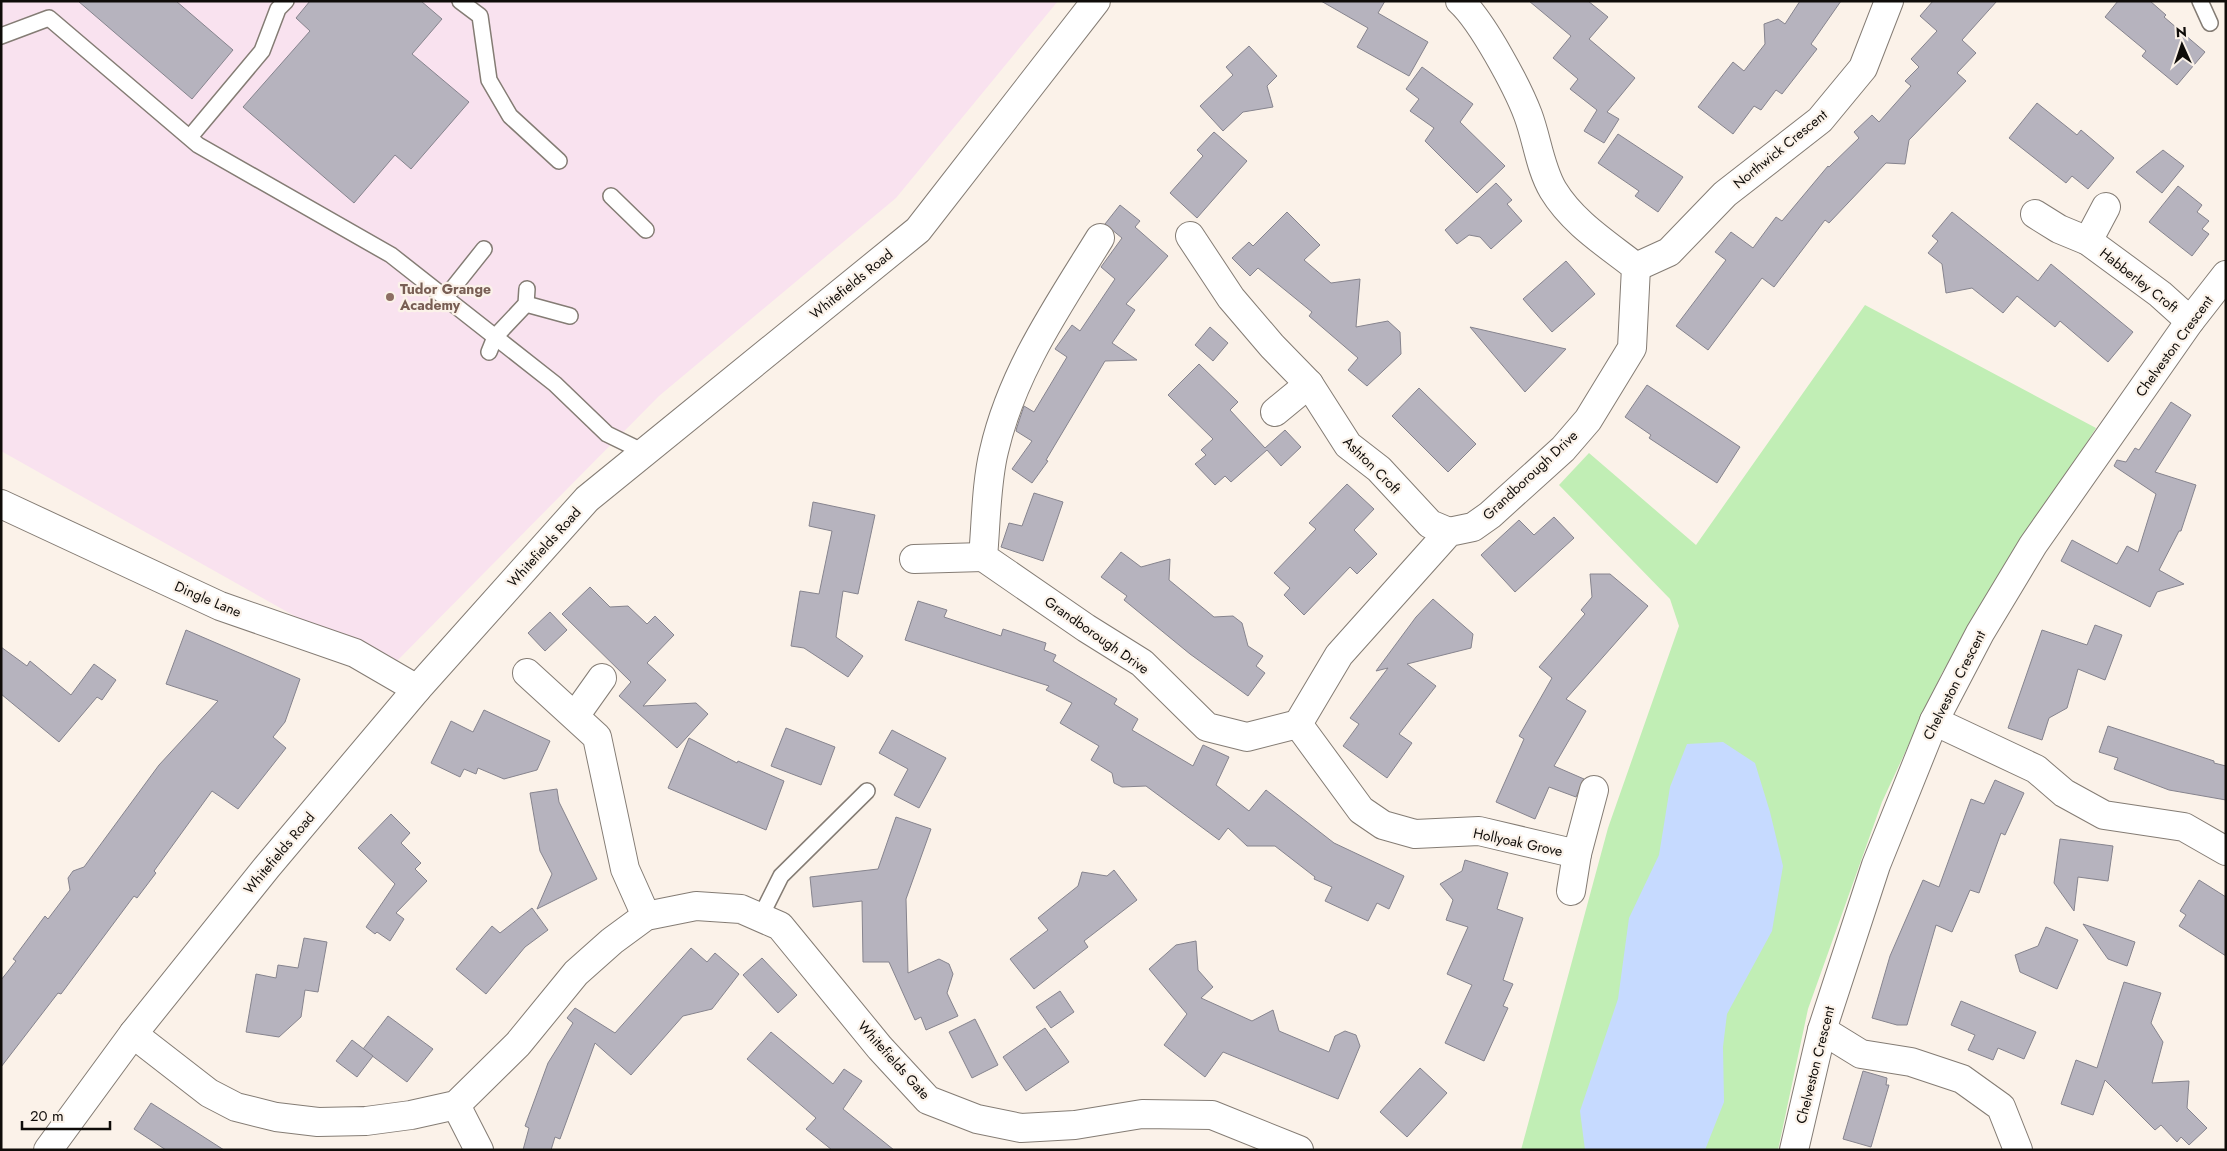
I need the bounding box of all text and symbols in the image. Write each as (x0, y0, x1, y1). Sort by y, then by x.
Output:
north arrow (2157, 20, 2207, 70)
text: N (2175, 22, 2187, 42)
street label: Northwick Crescent (1729, 104, 1832, 193)
street label: Habberley Croft (2096, 243, 2183, 317)
street label: Whitefields Road (805, 244, 897, 324)
place label: Tudor Grange Academy (399, 279, 491, 315)
marker: Tudor Grange Academy (384, 291, 396, 303)
street label: Chelveston Crescent (2131, 291, 2218, 401)
street label: Grandborough Drive (1478, 426, 1582, 524)
street label: Ashton Croft (1339, 432, 1406, 499)
street label: Whitefields Road (503, 503, 585, 591)
street label: Dingle Lane (172, 576, 244, 622)
street label: Grandborough Drive (1041, 591, 1153, 679)
street label: Chelveston Crescent (1918, 626, 1991, 743)
street label: Whitefields Road (239, 808, 319, 898)
street label: Hollyoak Grove (1471, 823, 1565, 861)
street label: Chelveston Crescent (1791, 1004, 1839, 1126)
street label: Whitefields Gate (853, 1016, 935, 1104)
scale bar (22, 1098, 110, 1130)
text: 20 m (30, 1105, 64, 1127)

